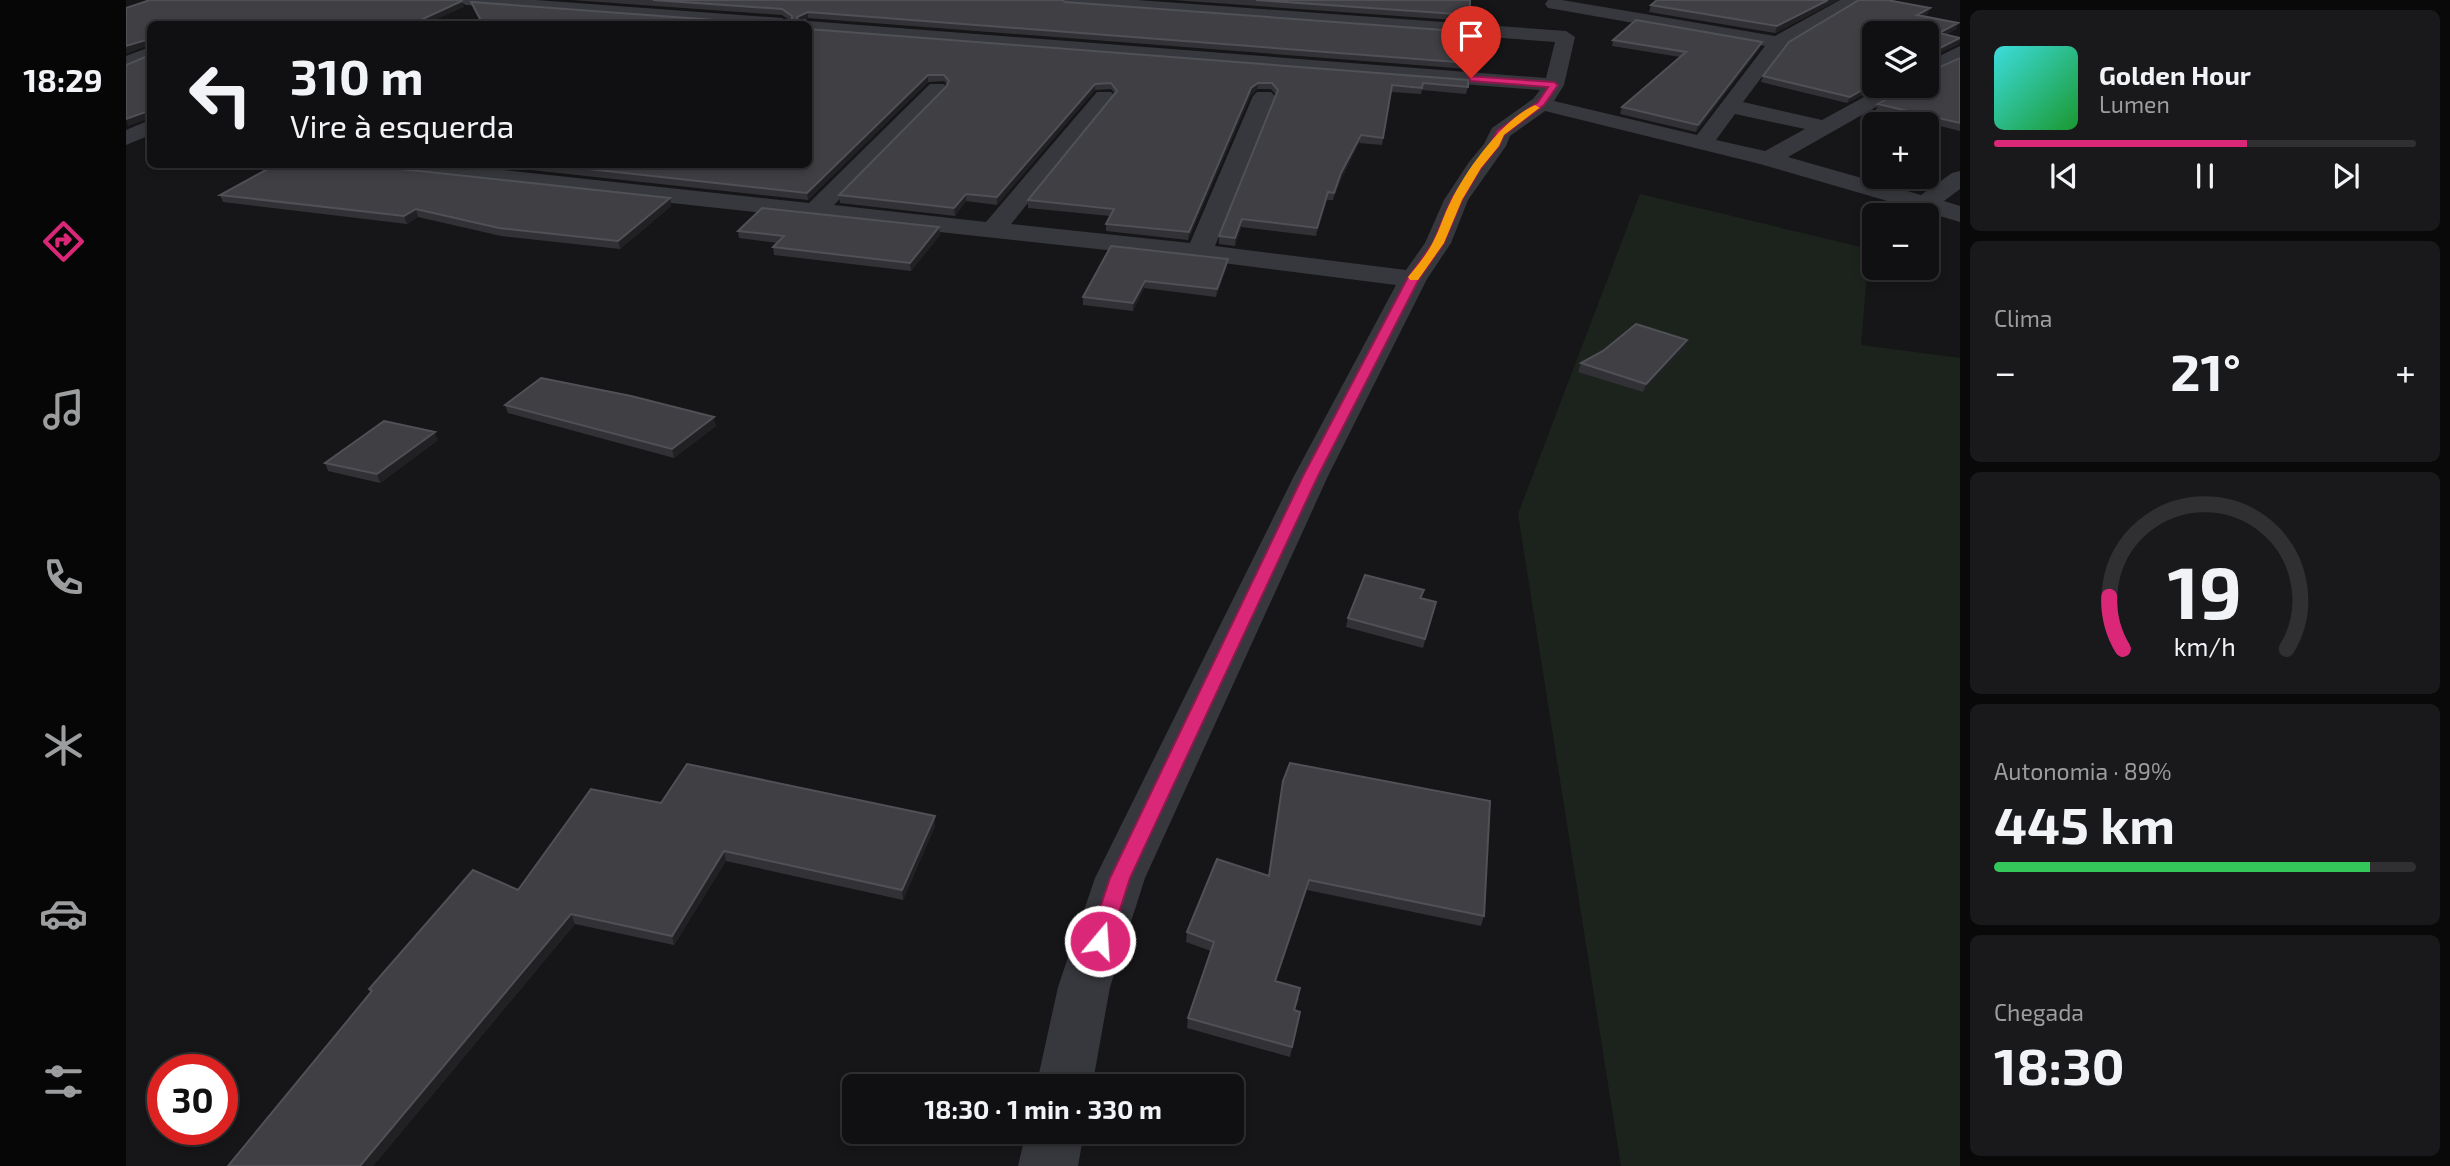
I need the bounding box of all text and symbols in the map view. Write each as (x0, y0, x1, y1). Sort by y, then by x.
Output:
pin (1441, 6, 1501, 78)
icon: arrive (1452, 17, 1490, 55)
map controls (1862, 21, 1939, 280)
button: layers (1862, 21, 1939, 98)
text: 310 m (290, 46, 424, 105)
icon: left (175, 49, 266, 140)
text: Golden Hour (2099, 59, 2251, 90)
text: 18:29 (23, 60, 103, 98)
text: Lumen (2099, 90, 2170, 118)
text: Vire à esquerda (290, 106, 514, 144)
button: + (1862, 112, 1939, 189)
icon: previous (2045, 157, 2083, 195)
icon: pause (2186, 157, 2224, 195)
icon: next (2327, 157, 2365, 195)
button: − (1862, 203, 1939, 280)
icon: directions (39, 217, 88, 266)
text: Clima (1994, 304, 2052, 332)
text: 21° (2170, 339, 2241, 401)
text: − (1994, 348, 2016, 394)
text: + (2395, 348, 2416, 394)
icon: music (39, 385, 88, 434)
text: 19 (2168, 546, 2242, 634)
icon: phone (39, 553, 88, 602)
text: km/h (2174, 631, 2236, 661)
icon: climate (39, 721, 88, 770)
text: Autonomia · 89% (1994, 757, 2172, 785)
text: 445 km (1994, 792, 2175, 854)
icon: car (39, 889, 88, 938)
position arrow (1063, 904, 1137, 978)
text: Chegada (1994, 998, 2084, 1026)
text: 18:30 (1994, 1033, 2125, 1095)
speed limit sign: 30 (147, 1054, 238, 1145)
icon: filters (39, 1057, 88, 1106)
text: 18:30 · 1 min · 330 m (924, 1093, 1162, 1124)

